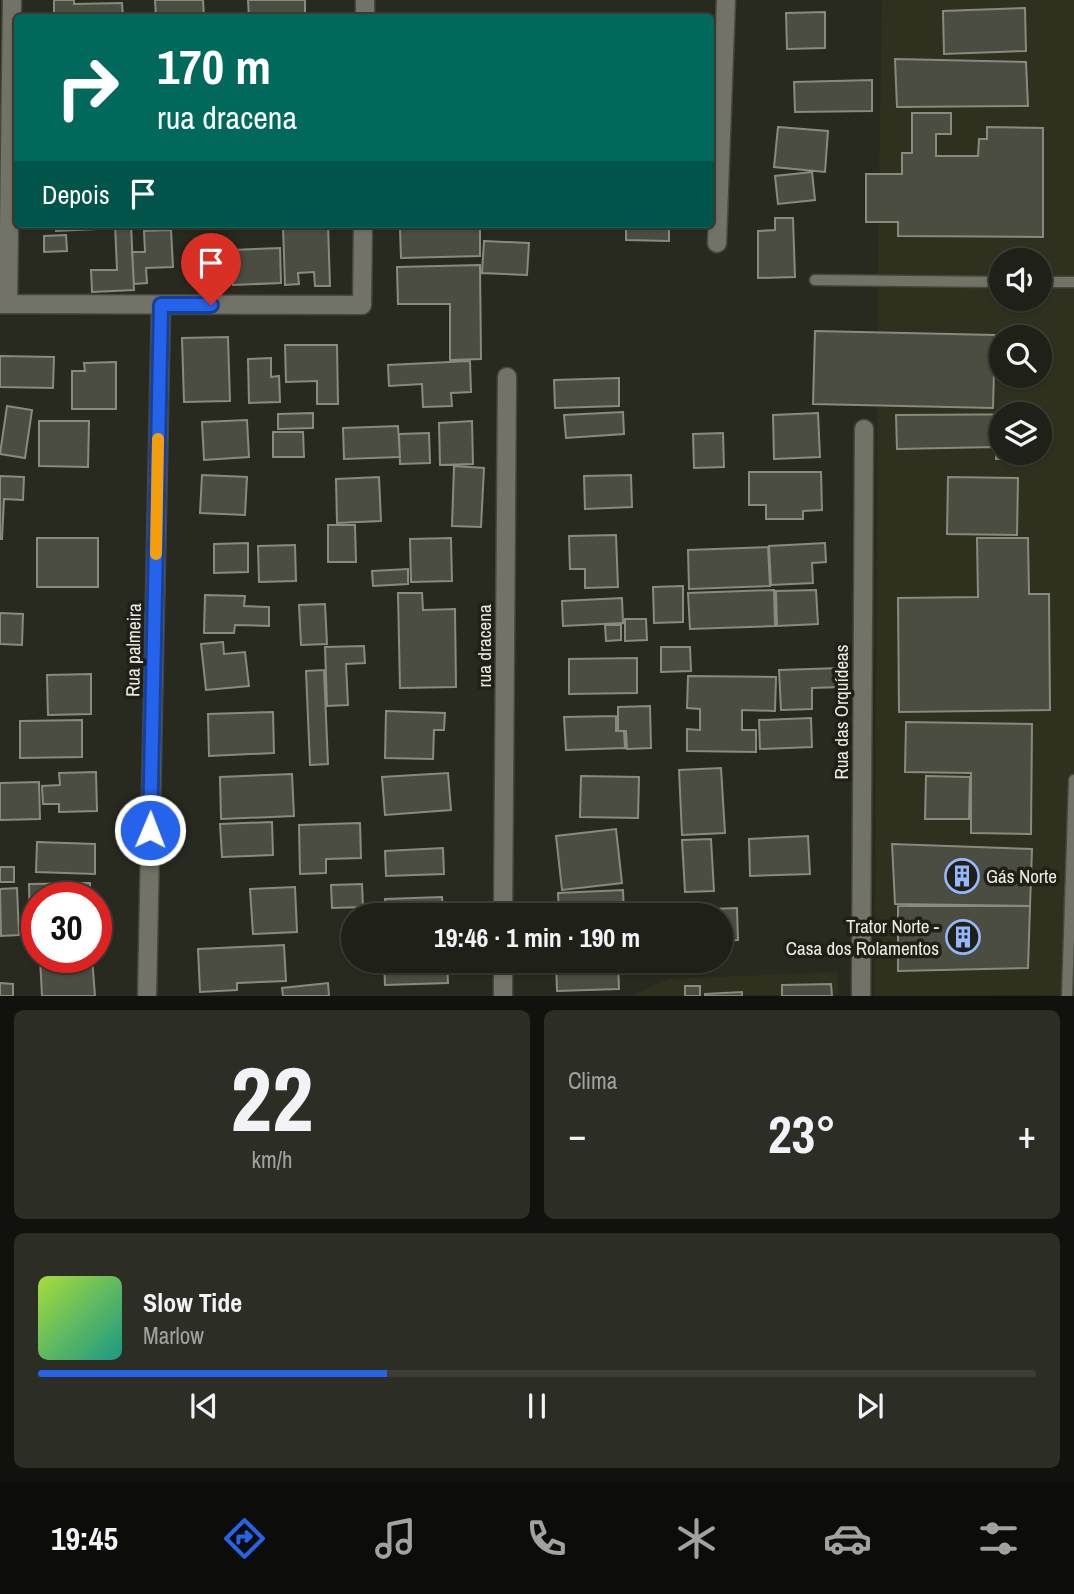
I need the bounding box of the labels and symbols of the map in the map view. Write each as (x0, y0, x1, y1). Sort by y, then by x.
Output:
pin (181, 233, 241, 305)
street label: Rua palmeira (119, 603, 147, 697)
street label: rua dracena (471, 604, 497, 688)
street label: Rua das Orquídeas (828, 644, 854, 780)
position arrow (113, 793, 187, 867)
building icon: Gás Norte (943, 857, 981, 895)
place label: Gás Norte (986, 863, 1057, 889)
speed limit sign: 30 (21, 882, 112, 973)
place label: Trator Norte - Casa dos Rolamentos (786, 913, 939, 961)
building icon: Trator Norte - Casa dos Rolamentos (944, 918, 982, 956)

